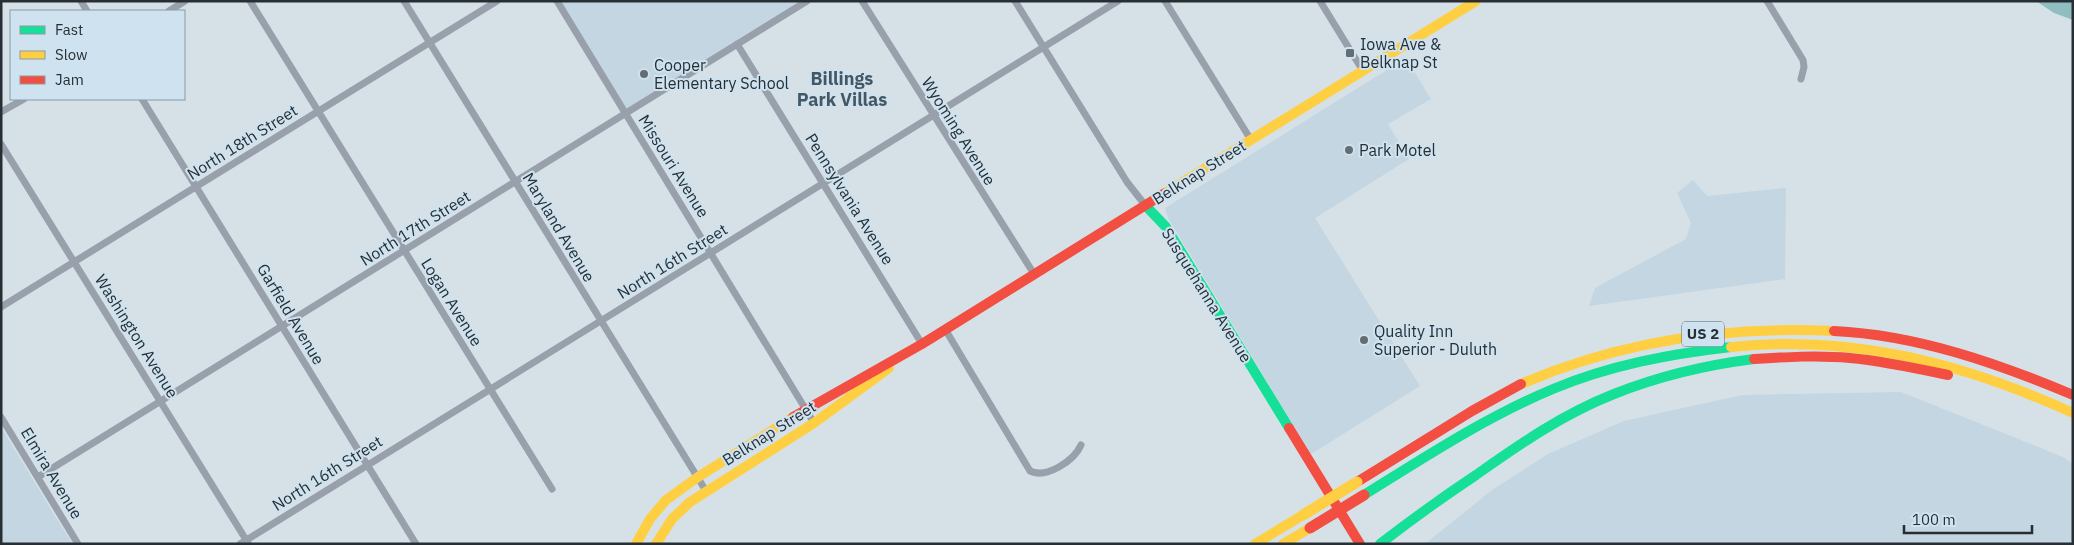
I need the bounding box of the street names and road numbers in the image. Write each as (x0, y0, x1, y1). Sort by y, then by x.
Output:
street label: Wyoming Avenue (918, 73, 1000, 189)
street label: North 18th Street (183, 100, 301, 184)
street label: Missouri Avenue (634, 111, 714, 221)
street label: Pennsylvania Avenue (801, 130, 899, 269)
street label: Belknap Street (1149, 135, 1249, 209)
street label: Maryland Avenue (518, 169, 600, 285)
street label: North 17th Street (356, 186, 474, 270)
street label: North 16th Street (613, 219, 731, 303)
street label: Susquehanna Avenue (1157, 224, 1257, 366)
street label: Logan Avenue (417, 254, 487, 350)
street label: Garfield Avenue (253, 260, 329, 368)
street label: Washington Avenue (91, 271, 183, 402)
road number: US 2 (1682, 322, 1724, 346)
street label: Belknap Street (719, 396, 819, 470)
street label: Elmira Avenue (17, 424, 87, 523)
street label: North 16th Street (268, 431, 386, 515)

